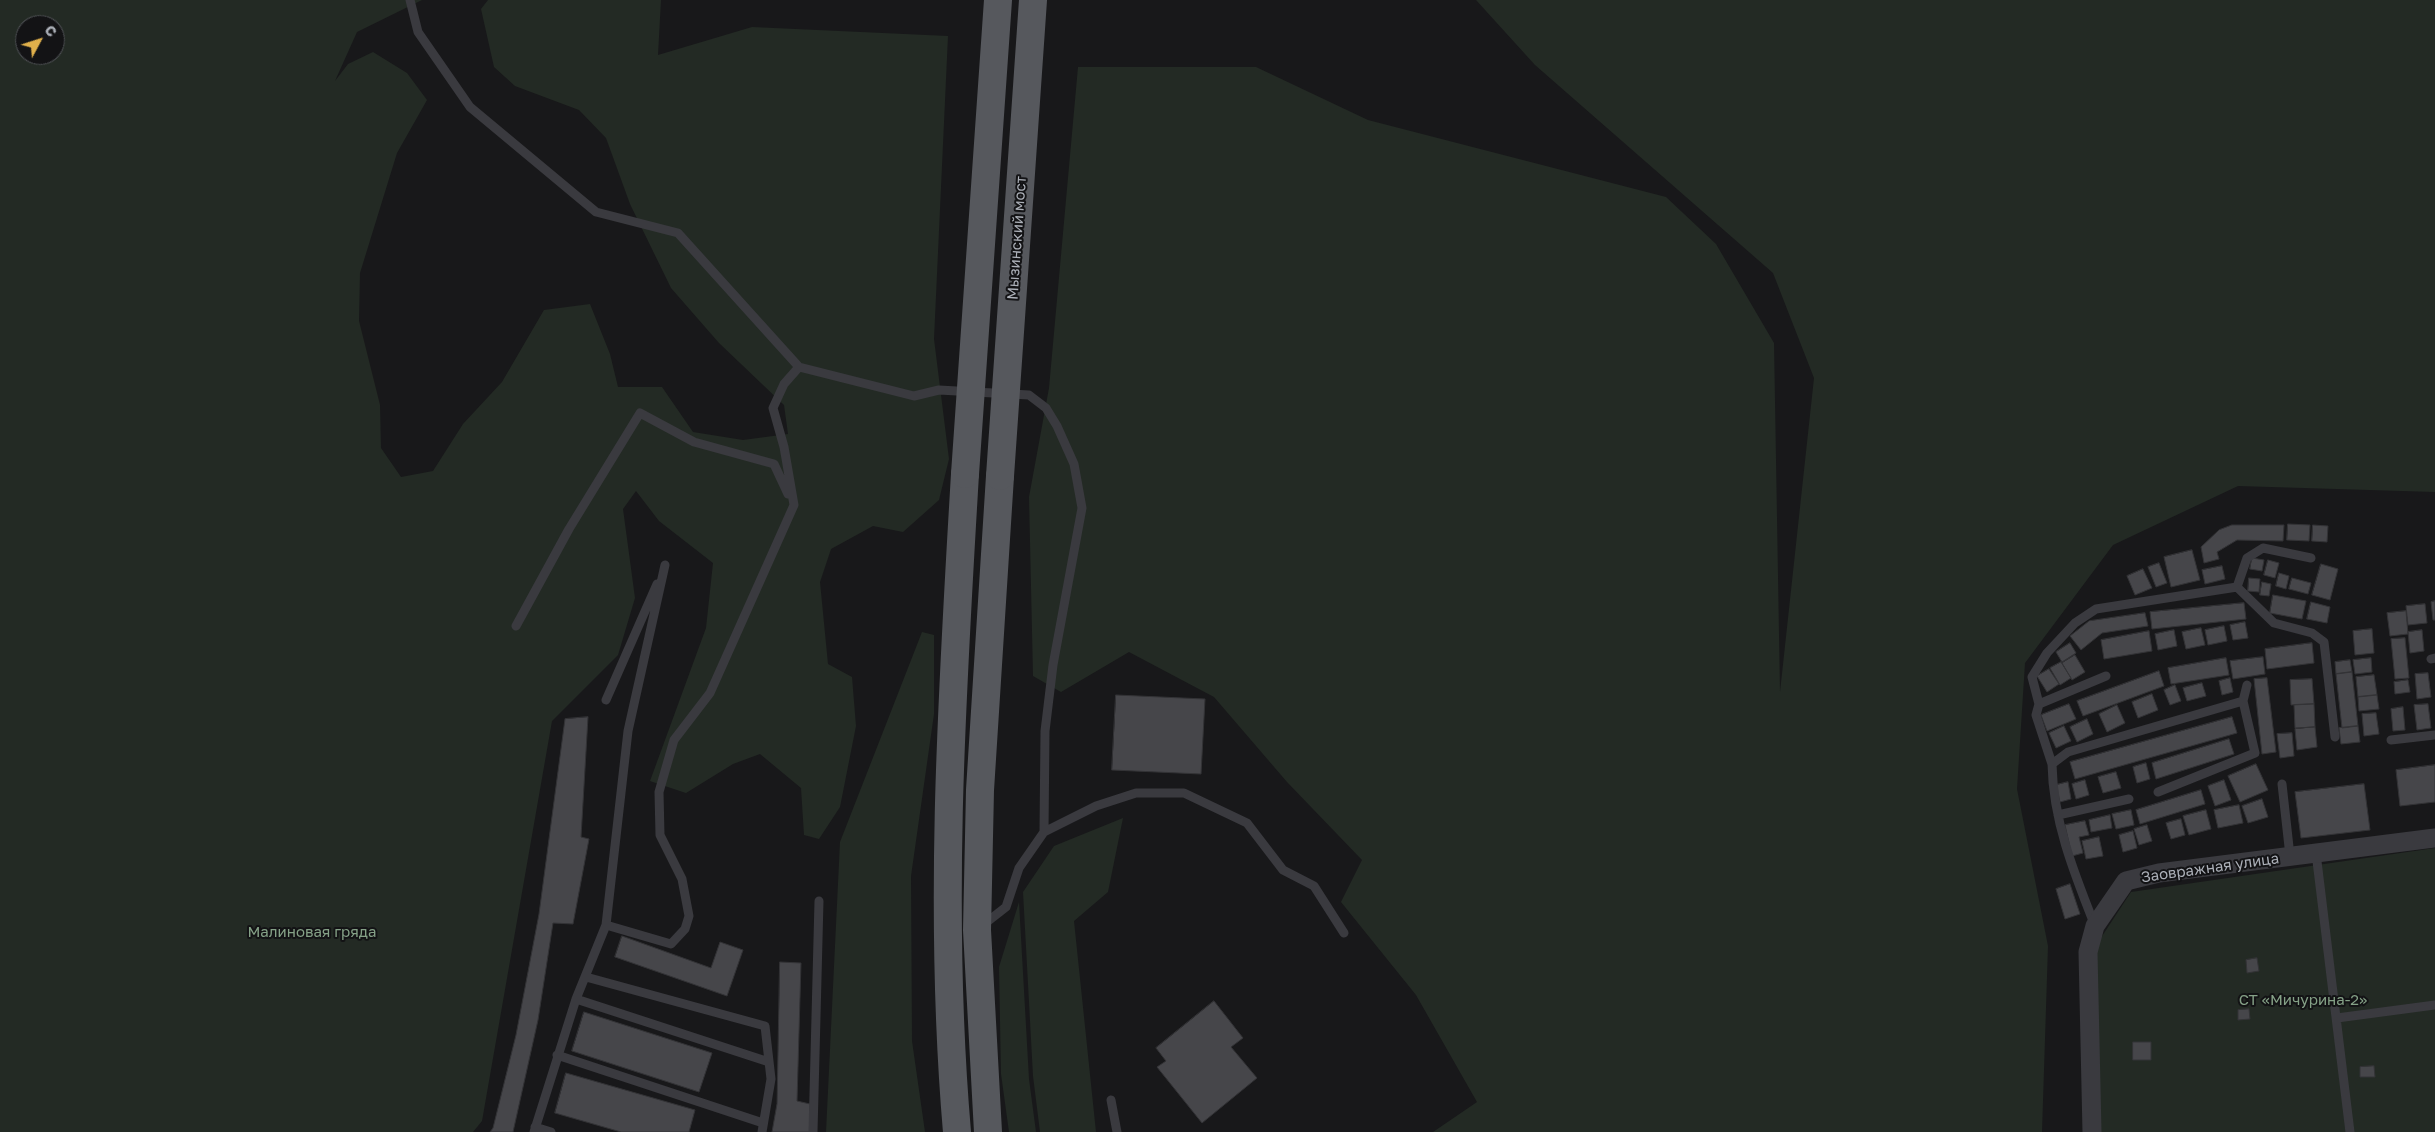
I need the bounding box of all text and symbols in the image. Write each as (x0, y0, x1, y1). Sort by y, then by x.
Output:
north arrow (15, 15, 65, 65)
text: С (41, 21, 61, 40)
street label: Мызинский мост (1004, 175, 1030, 301)
street label: Заовражная улица (2140, 849, 2280, 887)
park label: Малиновая гряда (247, 923, 377, 941)
park label: СТ «Мичурина-2» (2239, 991, 2367, 1009)

